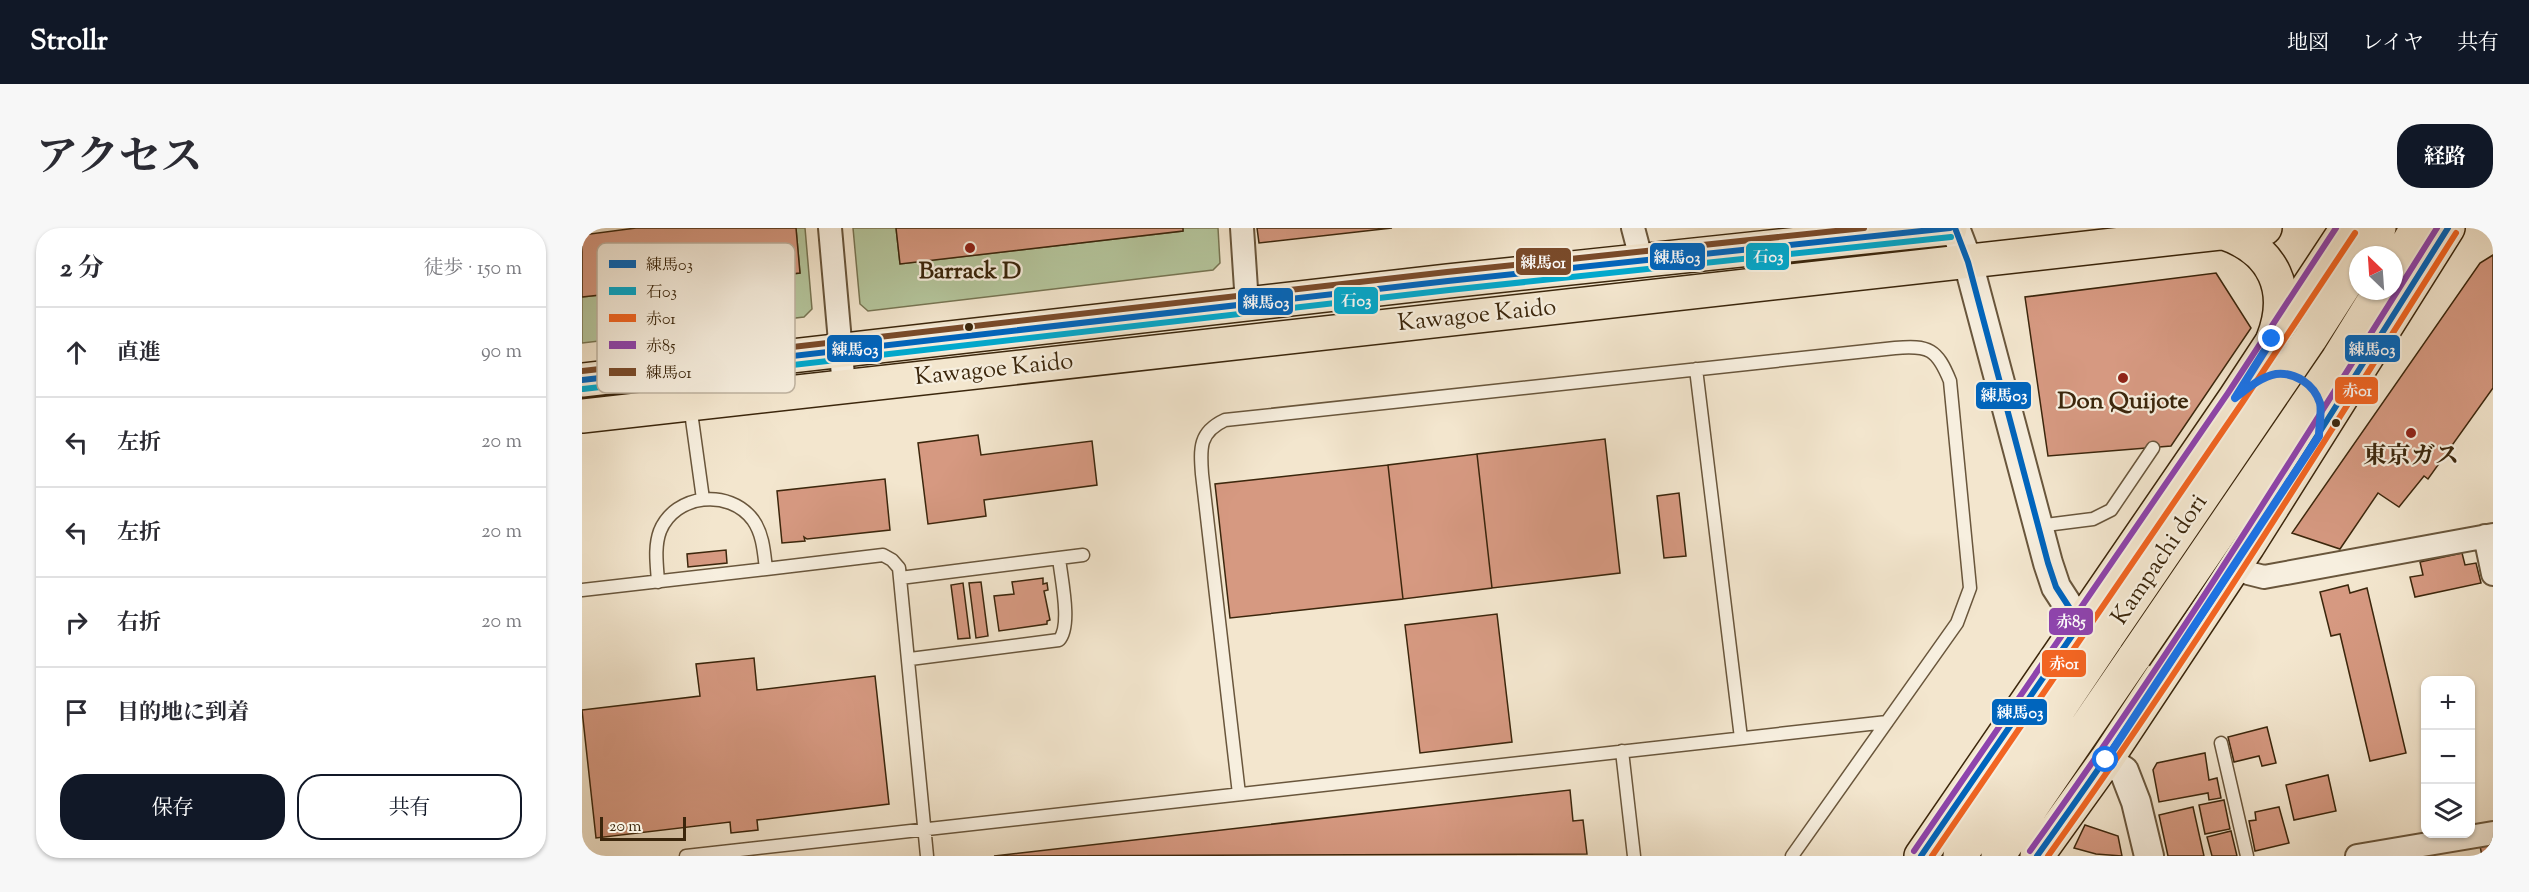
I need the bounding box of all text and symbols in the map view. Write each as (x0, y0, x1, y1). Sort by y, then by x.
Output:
text: Strollr (30, 22, 108, 62)
text: 地図 (2287, 29, 2329, 59)
text: レイヤ (2362, 29, 2424, 59)
text: 共有 (2457, 29, 2499, 59)
button: 経路 (2397, 124, 2493, 188)
text: アクセス (36, 130, 203, 190)
marker: Barrack D (963, 241, 977, 255)
line badge: 練馬03 (1649, 242, 1706, 271)
line badge: 石03 (1745, 242, 1790, 271)
legend (597, 243, 795, 393)
north arrow (2349, 246, 2403, 300)
line badge: 練馬01 (1515, 247, 1572, 276)
text: 石03 (1753, 247, 1784, 270)
text: 練馬03 (1654, 248, 1701, 271)
text: 2 分 (60, 251, 104, 288)
text: 練馬01 (1520, 253, 1566, 276)
text: 徒歩 · 150 m (423, 255, 522, 284)
text: 練馬03 (646, 255, 693, 278)
place label: Barrack D (919, 255, 1021, 289)
text: 石03 (646, 282, 677, 305)
line badge: 石03 (1333, 286, 1379, 315)
line badge: 練馬03 (1237, 287, 1294, 316)
text: 石03 (1341, 291, 1372, 314)
street label: Kawagoe Kaido (1396, 291, 1558, 341)
text: 練馬03 (1243, 293, 1290, 316)
text: 赤01 (646, 309, 676, 332)
unlabelled marker (963, 321, 975, 333)
route end (2258, 325, 2284, 351)
line badge: 練馬03 (826, 334, 883, 363)
line badge: 練馬03 (2344, 334, 2401, 363)
icon: ahead (60, 336, 93, 369)
text: 赤85 (646, 336, 676, 359)
text: 直進 (117, 338, 161, 370)
text: 90 m (481, 338, 522, 367)
text: 練馬03 (832, 340, 879, 363)
text: 練馬03 (2349, 340, 2396, 363)
street label: Kawagoe Kaido (913, 345, 1075, 395)
text: 練馬01 (646, 363, 692, 386)
marker: Don Quijote (2116, 371, 2130, 385)
line badge: 赤01 (2334, 376, 2379, 405)
line badge: 練馬03 (1975, 381, 2032, 410)
text: 赤01 (2342, 381, 2372, 404)
place label: Don Quijote (2057, 385, 2189, 419)
text: 練馬03 (1981, 386, 2028, 409)
unlabelled marker (2330, 417, 2342, 429)
icon: left (60, 426, 93, 459)
marker: 東京ガス (2404, 426, 2418, 440)
text: 左折 (117, 428, 161, 460)
text: 20 m (481, 428, 522, 457)
place label: 東京ガス (2363, 440, 2459, 474)
street label: Kampachi dori (2104, 488, 2216, 632)
icon: left (60, 516, 93, 549)
text: 左折 (117, 518, 161, 550)
text: 20 m (481, 518, 522, 547)
icon: right (60, 606, 93, 639)
line badge: 赤85 (2048, 607, 2094, 636)
text: 右折 (117, 608, 161, 640)
text: 20 m (481, 608, 522, 637)
text: 赤85 (2056, 612, 2086, 635)
line badge: 赤01 (2041, 649, 2087, 678)
text: 赤01 (2049, 654, 2079, 677)
map controls (2421, 676, 2475, 838)
button: + (2421, 676, 2475, 730)
icon: arrive (60, 696, 93, 729)
text: 目的地に到着 (117, 698, 249, 730)
line badge: 練馬03 (1991, 698, 2048, 726)
text: 練馬03 (1997, 703, 2044, 726)
button: − (2421, 730, 2475, 784)
route start (2092, 746, 2118, 772)
button: 保存 (60, 774, 285, 840)
button: 共有 (297, 774, 522, 840)
button: layers (2421, 784, 2475, 838)
scale bar (600, 814, 686, 842)
text: 20 m (609, 816, 642, 839)

